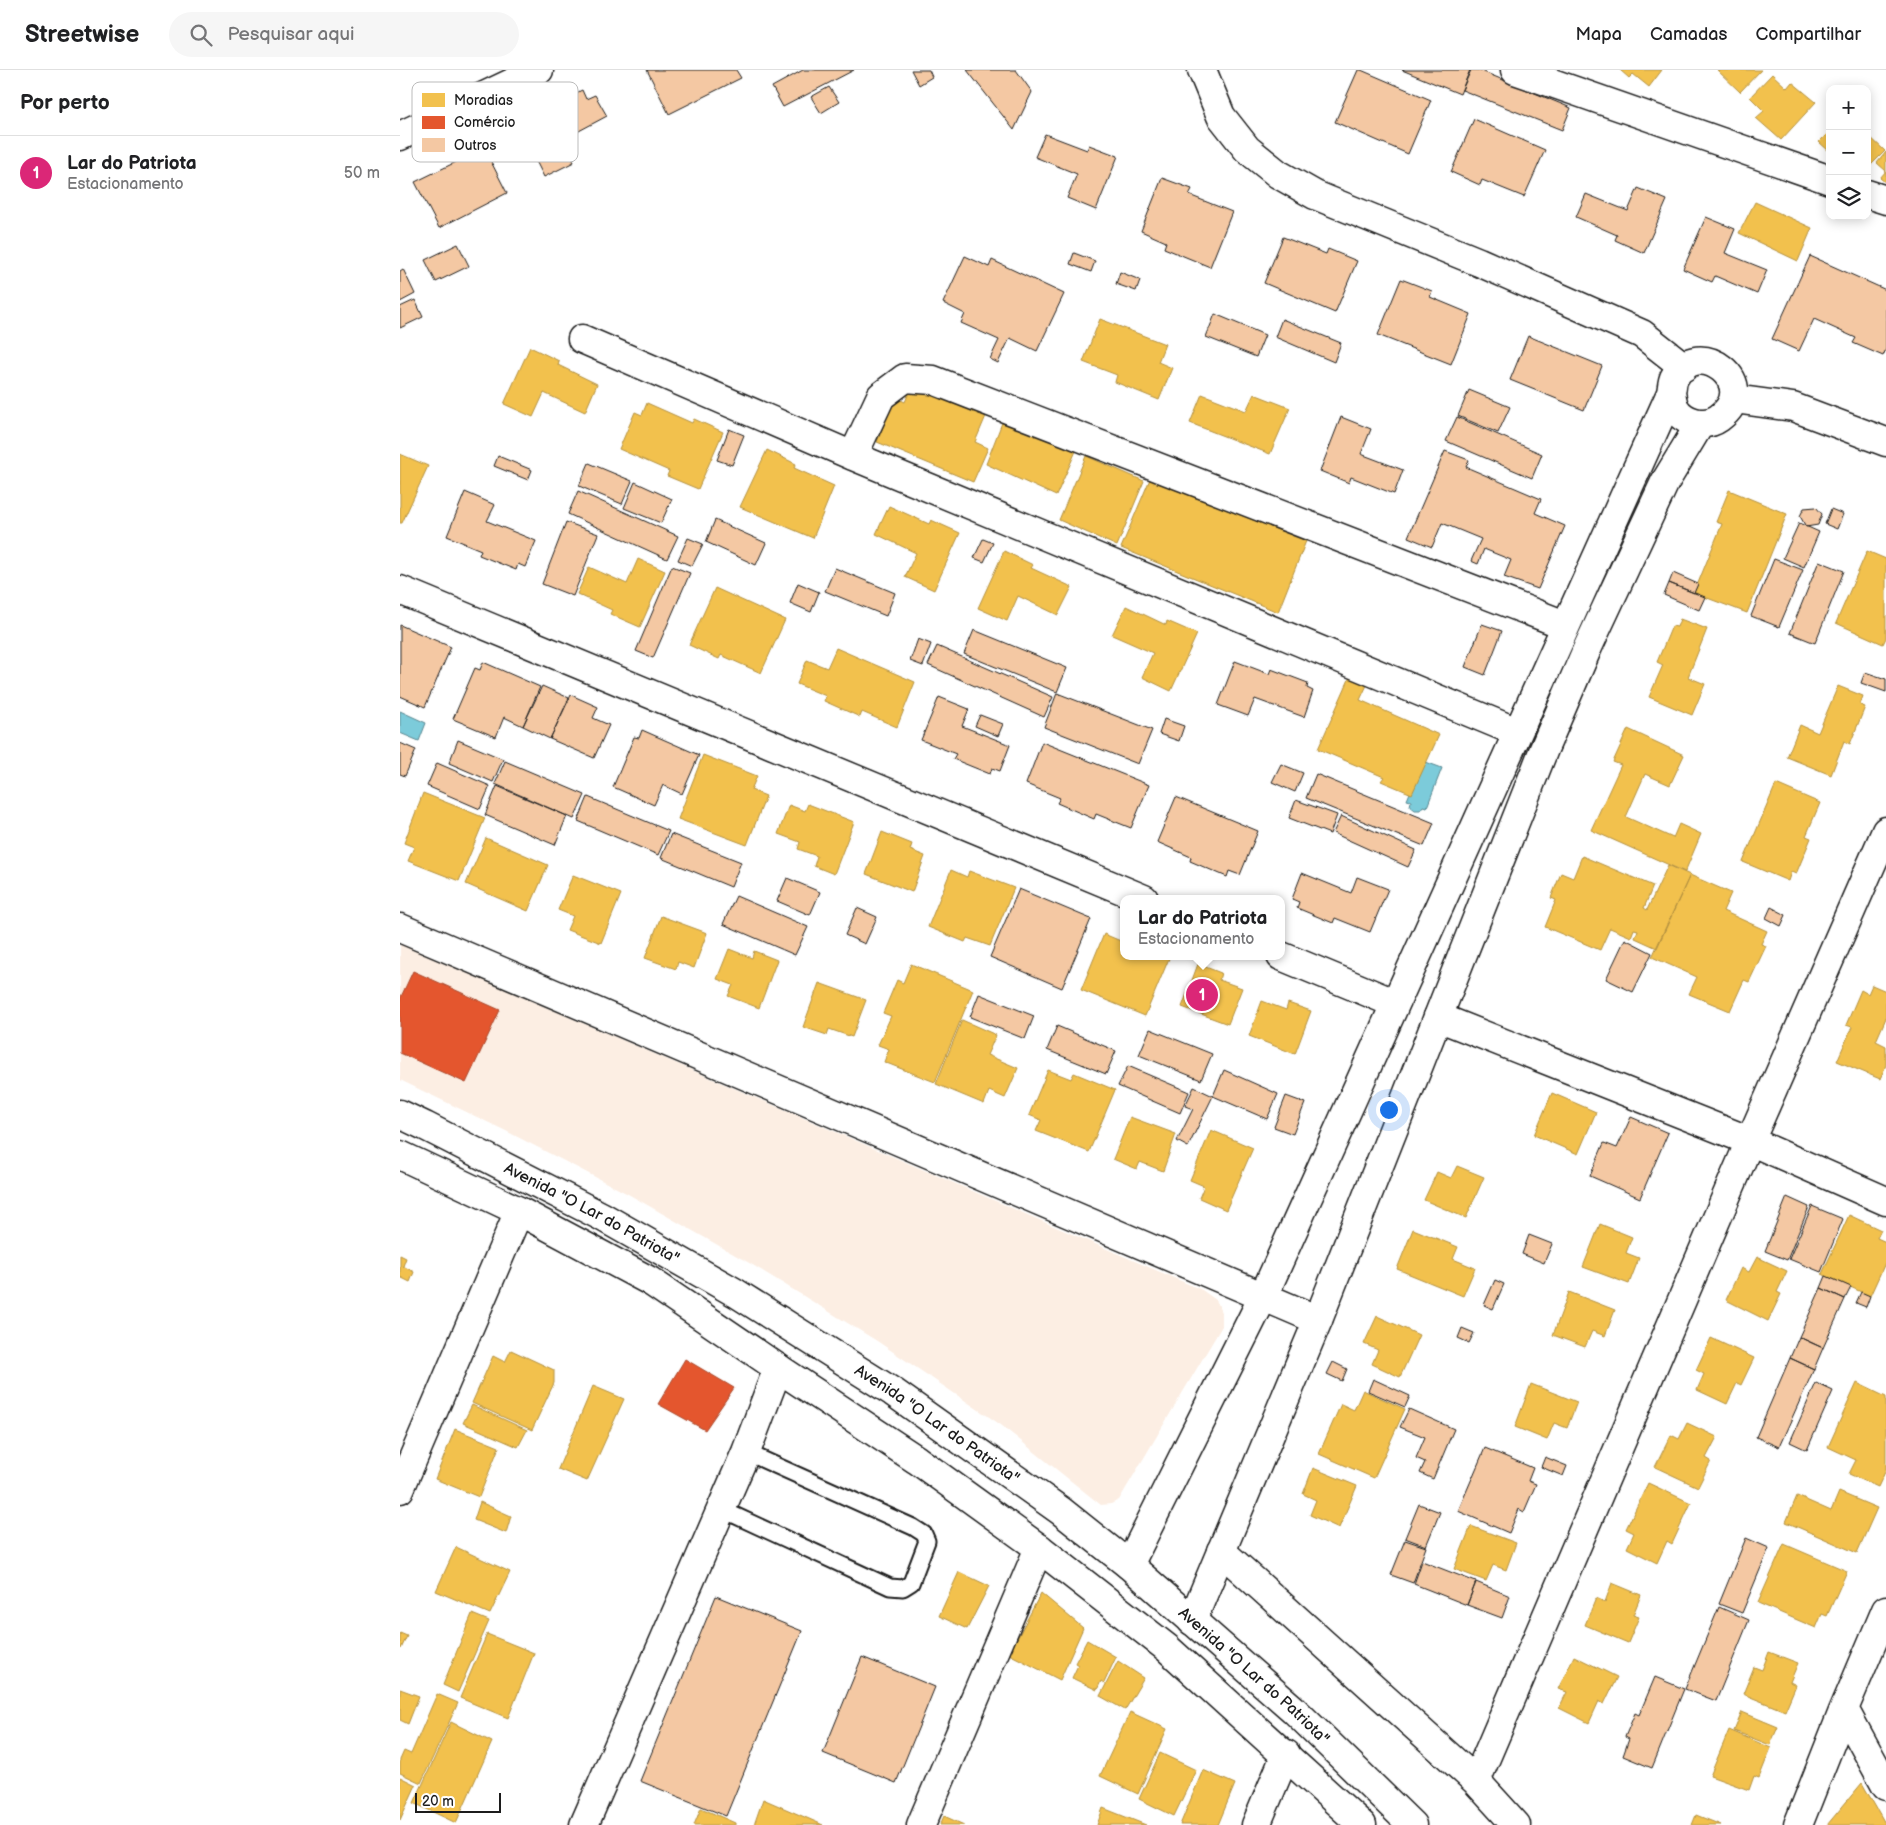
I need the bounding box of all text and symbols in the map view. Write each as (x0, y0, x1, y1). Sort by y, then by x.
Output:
search box (169, 12, 519, 57)
text: Streetwise (25, 20, 139, 49)
icon: search (187, 21, 215, 49)
text: Pesquisar aqui (227, 23, 354, 46)
text: Mapa (1576, 24, 1622, 45)
text: Camadas (1650, 24, 1727, 45)
text: Compartilhar (1755, 24, 1861, 45)
legend (412, 82, 578, 162)
map controls (1826, 85, 1871, 220)
button: + (1826, 85, 1871, 130)
text: Por perto (20, 90, 110, 115)
text: Moradias (454, 92, 513, 109)
text: Comércio (454, 114, 515, 131)
button: − (1826, 130, 1871, 175)
text: Outros (454, 137, 496, 154)
text: Lar do Patriota (67, 152, 197, 175)
text: 1 (33, 164, 39, 183)
text: 50 m (344, 164, 380, 183)
text: Estacionamento (67, 175, 184, 194)
button: layers (1826, 175, 1871, 220)
popup (1120, 895, 1285, 960)
text: Lar do Patriota (1138, 907, 1267, 930)
text: Estacionamento (1138, 930, 1254, 949)
pin: 1 (1186, 976, 1218, 1014)
your location (1376, 1097, 1402, 1123)
street label: Avenida "O Lar do Patriota" (501, 1159, 683, 1268)
street label: Avenida "O Lar do Patriota" (851, 1361, 1023, 1488)
street label: Avenida "O Lar do Patriota" (1174, 1603, 1333, 1748)
scale bar (415, 1790, 501, 1813)
text: 20 m (422, 1793, 454, 1810)

